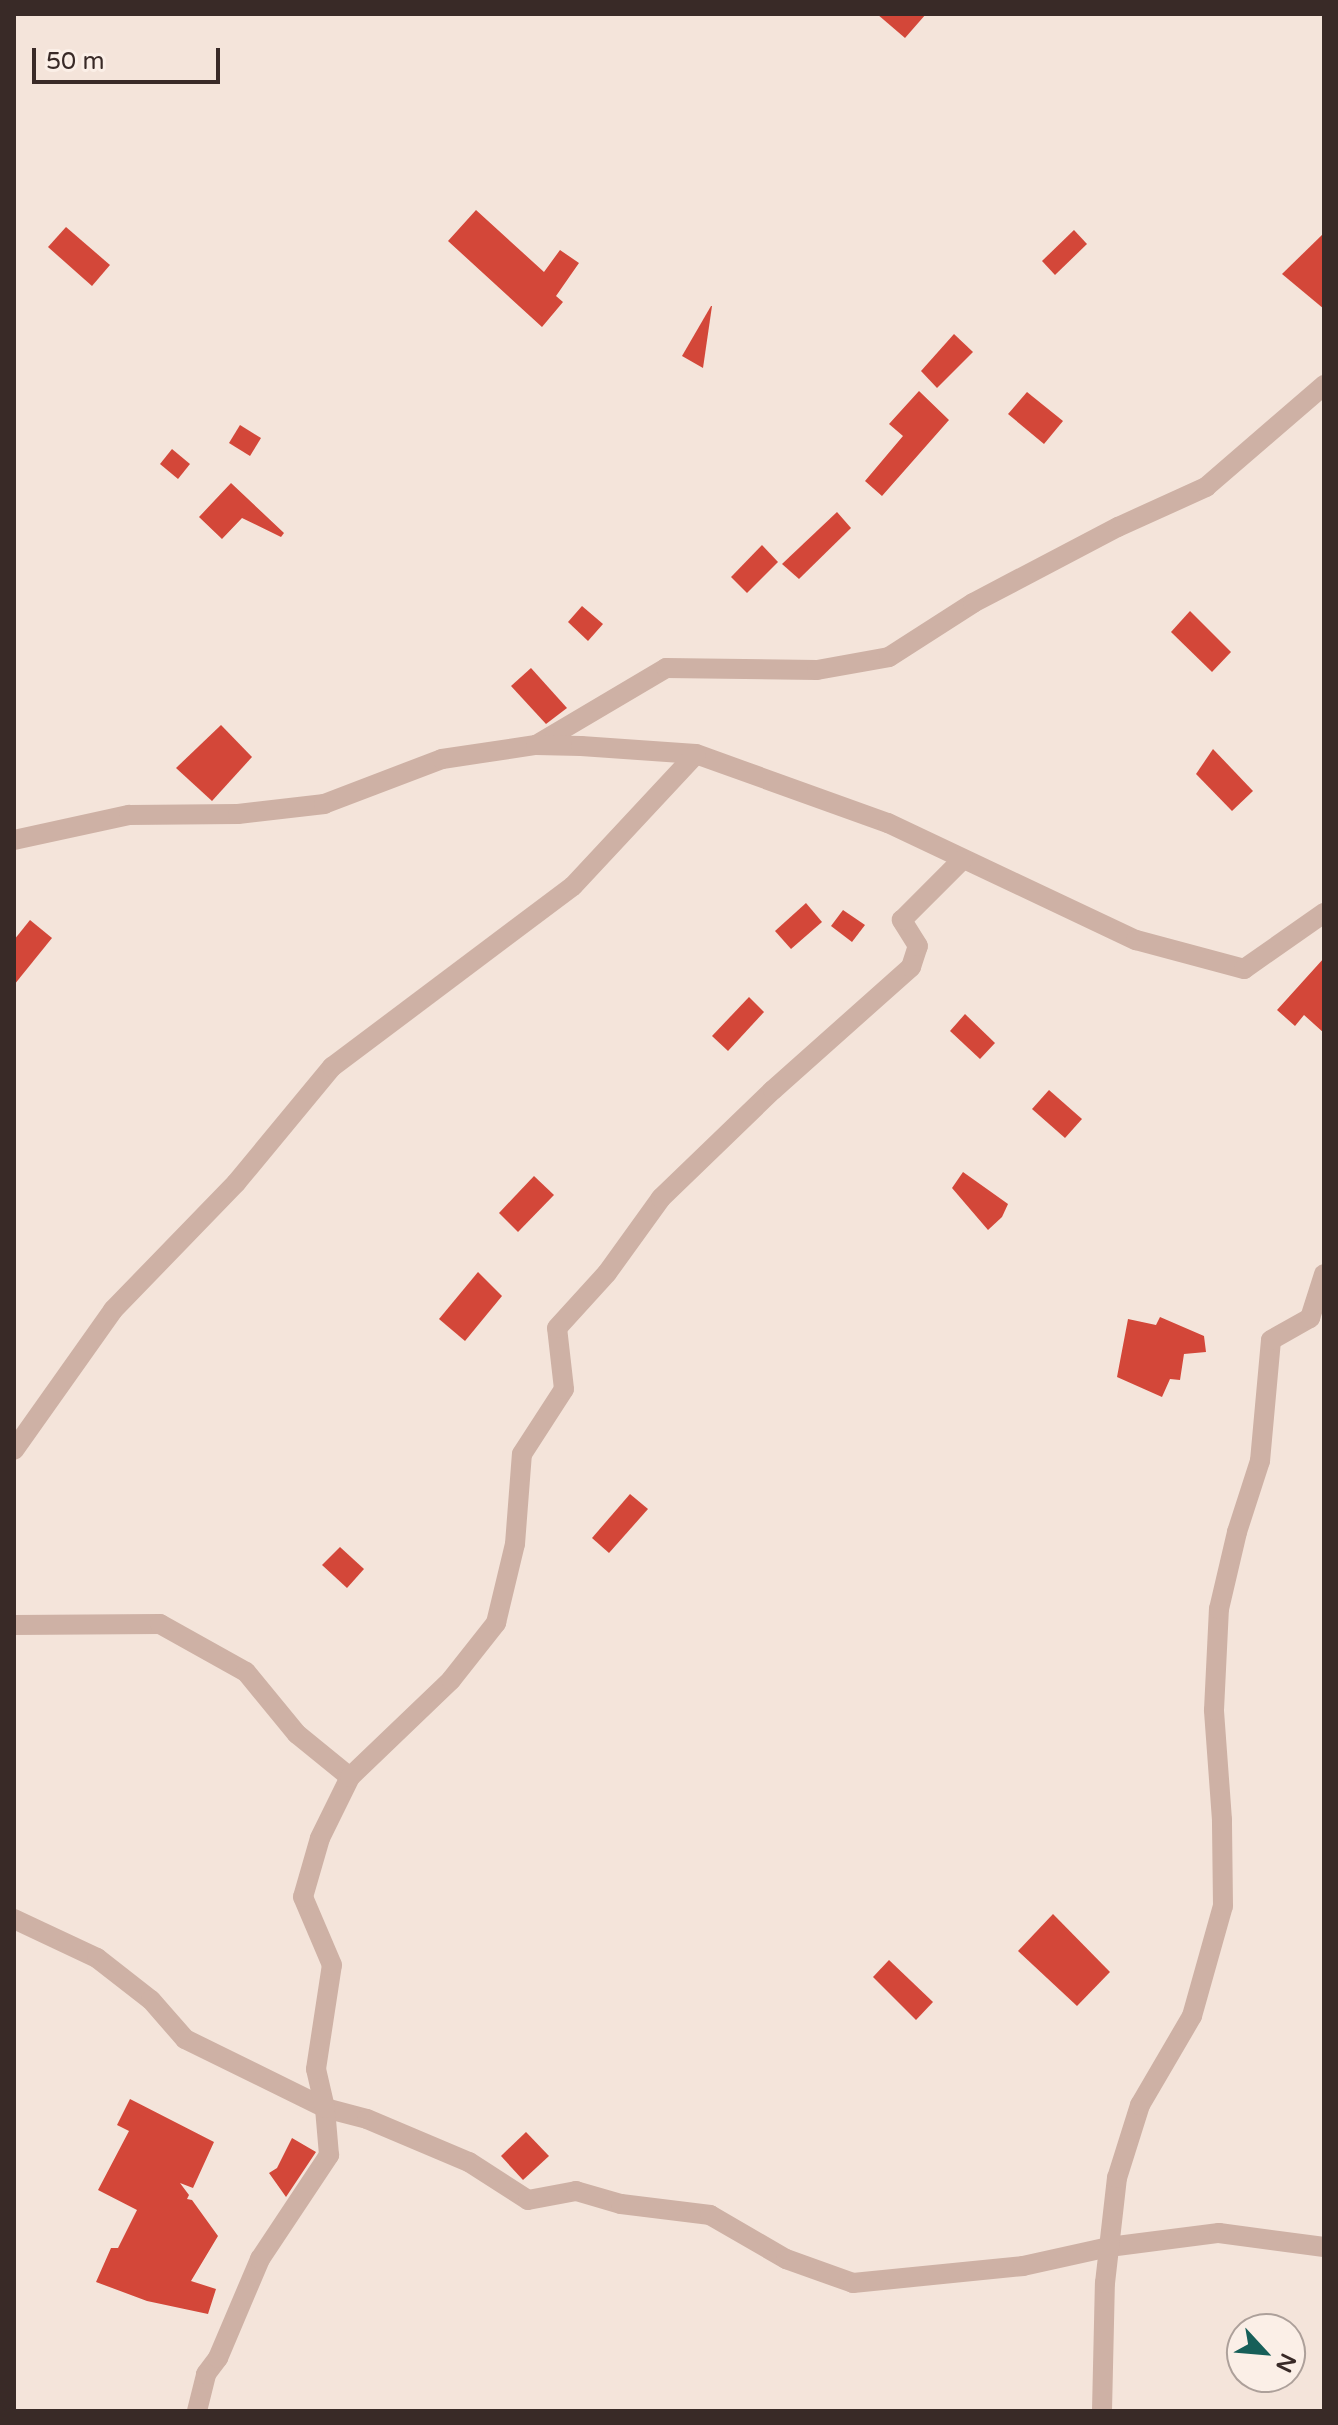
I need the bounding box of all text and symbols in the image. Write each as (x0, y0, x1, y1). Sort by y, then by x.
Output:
scale bar (36, 32, 224, 82)
text: 50 m (46, 47, 104, 76)
north arrow (1226, 2313, 1306, 2393)
text: N (1270, 2349, 1301, 2376)

